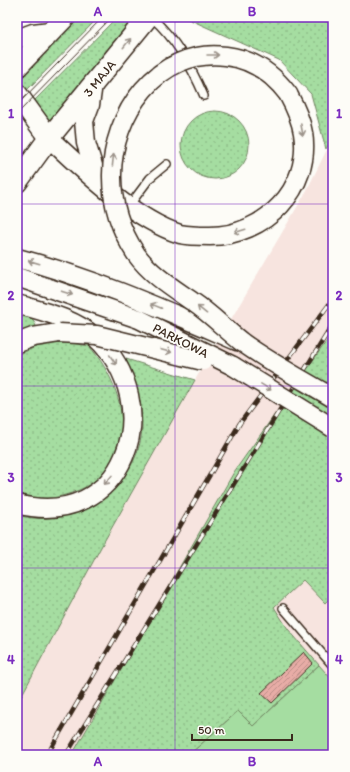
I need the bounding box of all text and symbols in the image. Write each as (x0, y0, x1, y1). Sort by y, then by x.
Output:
text: A (93, 4, 103, 19)
text: B (248, 4, 257, 19)
one-way arrow (122, 38, 131, 49)
one-way arrow (206, 51, 219, 59)
street label: 3 MAJA (80, 56, 119, 100)
text: 1 (8, 106, 14, 121)
text: 1 (336, 106, 342, 121)
one-way arrow (299, 123, 307, 136)
one-way arrow (109, 154, 117, 167)
one-way arrow (235, 228, 247, 236)
one-way arrow (27, 258, 40, 265)
text: 2 (8, 288, 15, 303)
text: 2 (336, 288, 343, 303)
one-way arrow (61, 290, 73, 298)
one-way arrow (150, 302, 162, 310)
one-way arrow (197, 305, 208, 314)
street label: PARKOWA (150, 320, 212, 361)
one-way arrow (159, 348, 172, 356)
one-way arrow (109, 354, 117, 365)
one-way arrow (260, 383, 272, 391)
text: 3 (7, 470, 15, 485)
text: 3 (335, 470, 343, 485)
one-way arrow (104, 475, 113, 485)
text: 4 (7, 652, 15, 667)
text: 4 (335, 652, 343, 667)
scale bar (192, 716, 292, 742)
text: 50 m (198, 723, 224, 737)
text: A (93, 754, 103, 769)
text: B (248, 754, 257, 769)

